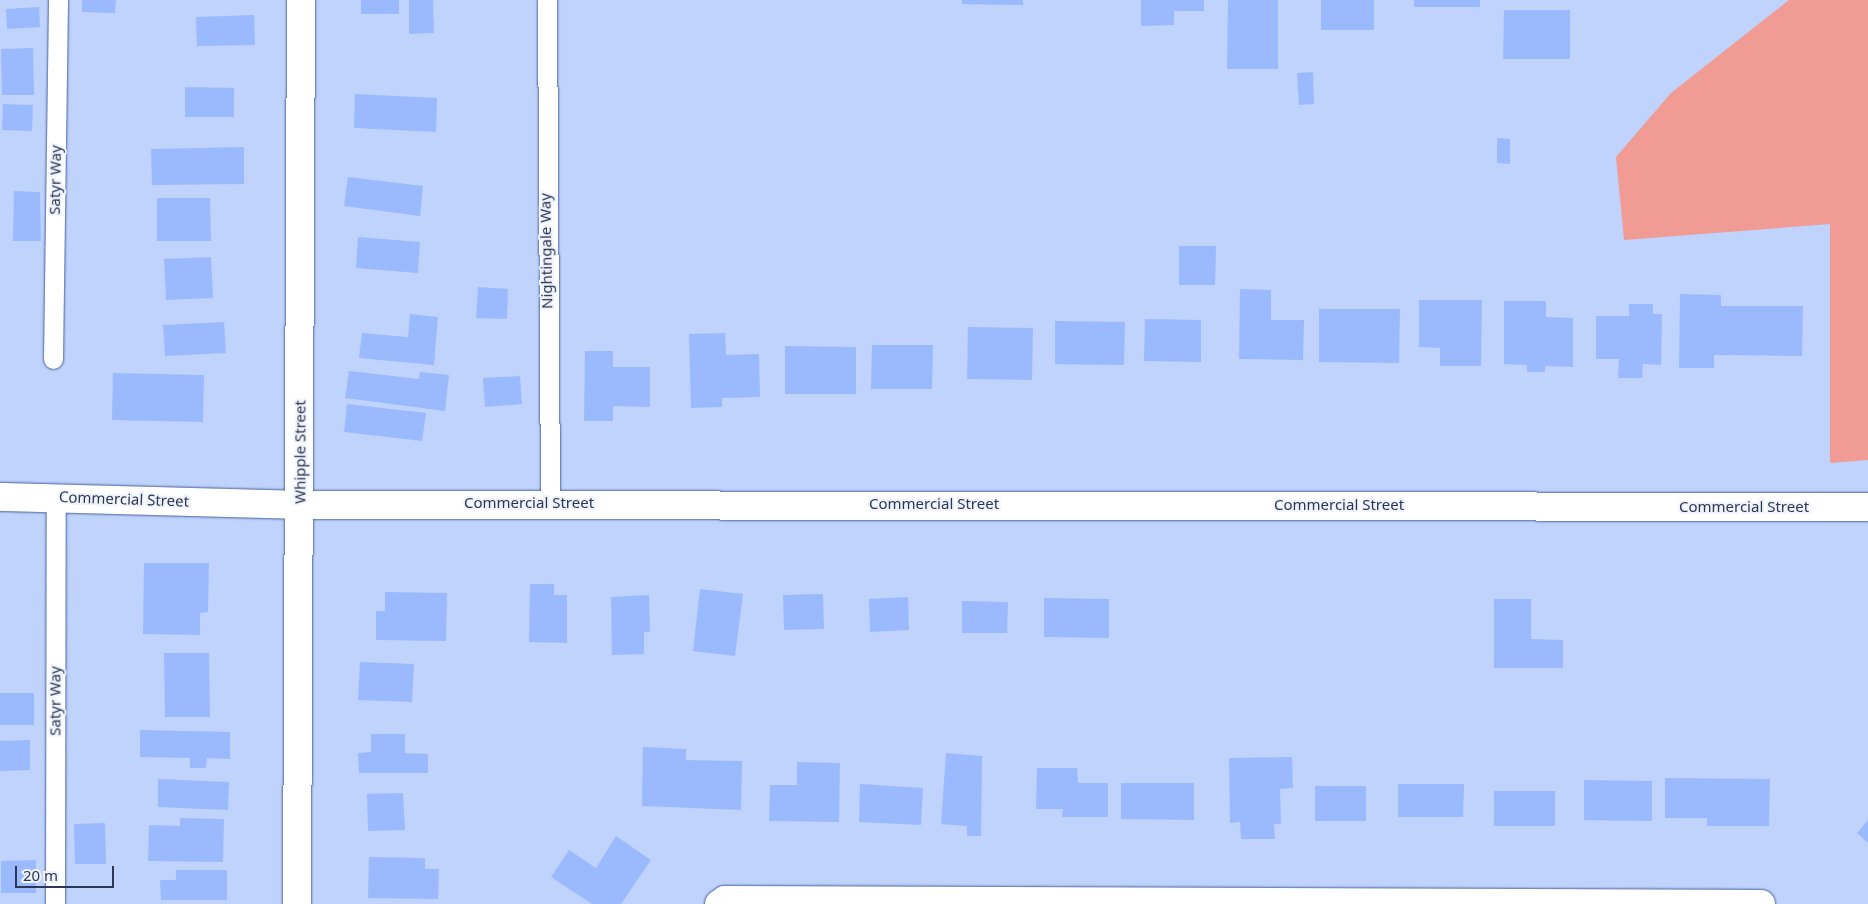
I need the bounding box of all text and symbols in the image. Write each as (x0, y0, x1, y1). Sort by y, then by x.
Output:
street label: Satyr Way (45, 145, 65, 215)
street label: Nightingale Way (536, 193, 556, 309)
street label: Whipple Street (291, 400, 309, 504)
street label: Commercial Street (59, 488, 189, 510)
street label: Commercial Street (464, 494, 594, 512)
street label: Commercial Street (869, 495, 999, 513)
street label: Commercial Street (1274, 496, 1404, 514)
street label: Commercial Street (1679, 498, 1809, 516)
street label: Satyr Way (46, 666, 64, 736)
scale bar (18, 856, 116, 888)
text: 20 m (23, 865, 58, 885)

